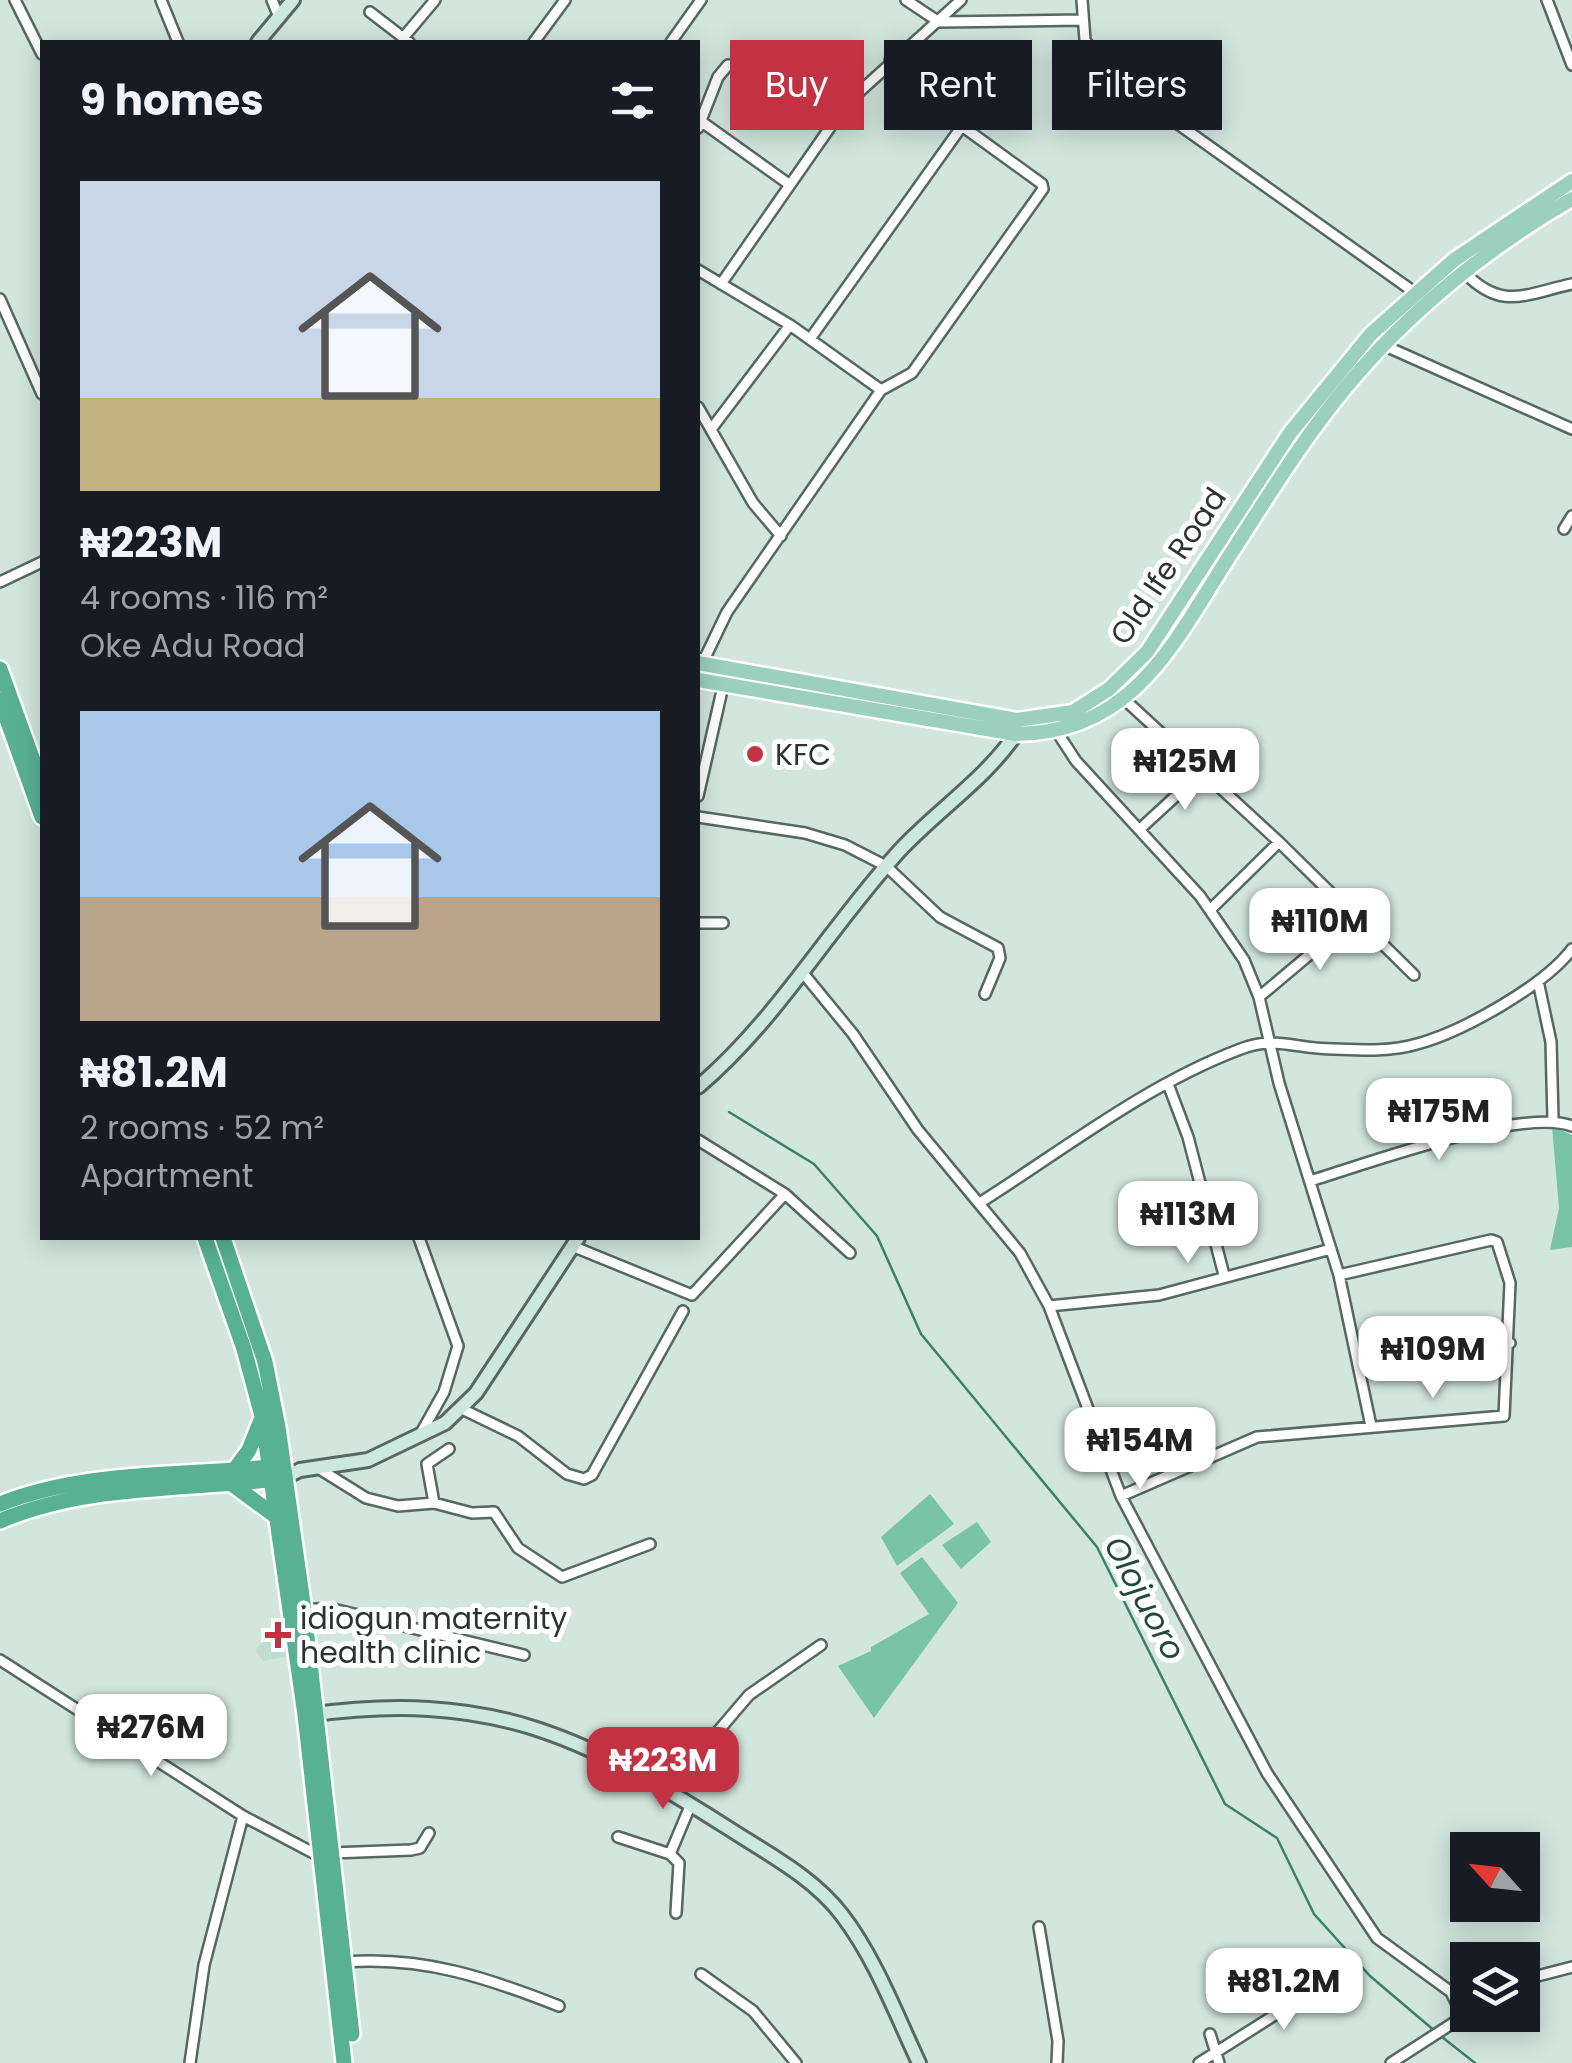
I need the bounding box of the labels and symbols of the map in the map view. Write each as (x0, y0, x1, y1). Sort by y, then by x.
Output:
street label: Old Ife Road (1100, 479, 1236, 653)
pin: ₦125M (1115, 728, 1255, 813)
place label: KFC (775, 733, 831, 776)
marker: KFC (744, 743, 766, 765)
pin: ₦110M (1250, 888, 1390, 973)
pin: ₦175M (1369, 1078, 1509, 1163)
pin: ₦113M (1118, 1181, 1258, 1266)
pin: ₦109M (1363, 1316, 1503, 1401)
pin: ₦154M (1070, 1407, 1210, 1492)
water label: Olojuoro (1093, 1528, 1197, 1668)
place label: idiogun maternity health clinic (300, 1597, 567, 1674)
marker: idiogun maternity health clinic (265, 1622, 291, 1648)
pin: ₦276M (81, 1694, 221, 1779)
pin: ₦223M (593, 1727, 733, 1812)
north arrow (1450, 1832, 1540, 1922)
pin: ₦81.2M (1203, 1948, 1365, 2033)

